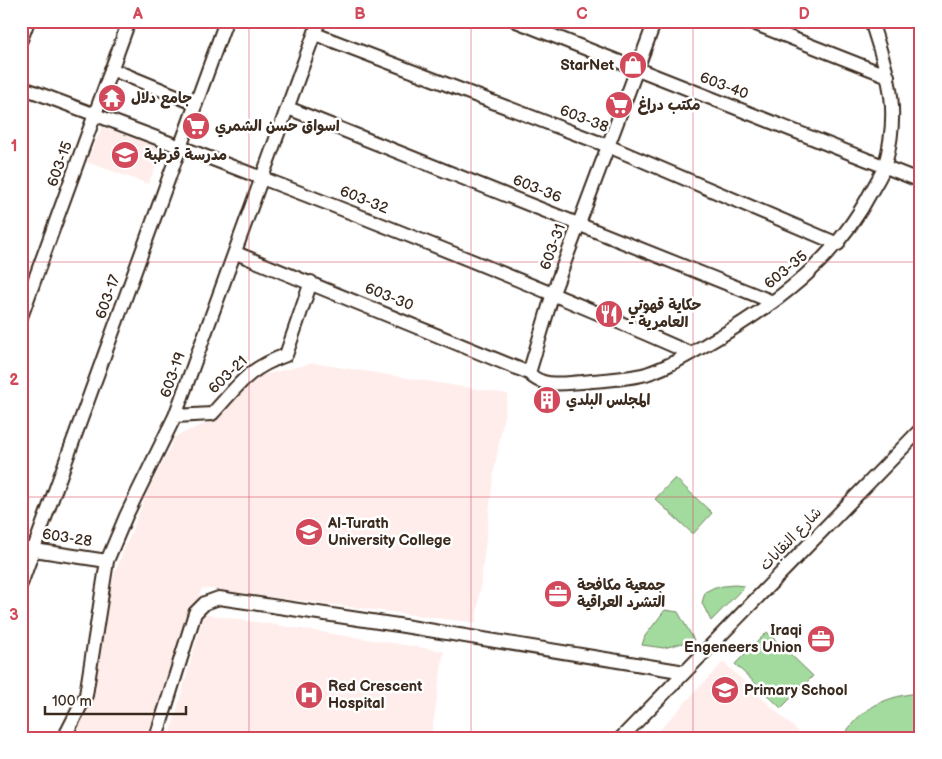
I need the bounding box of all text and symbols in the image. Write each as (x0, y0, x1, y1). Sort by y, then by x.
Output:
text: A (132, 5, 143, 24)
text: B (354, 5, 366, 24)
text: C (576, 5, 588, 24)
text: D (798, 5, 810, 24)
shop icon: StarNet (618, 50, 648, 80)
place label: StarNet (561, 56, 614, 75)
street label: 603-40 (697, 68, 751, 104)
temple icon: جامع دلال (97, 83, 127, 113)
place label: جامع دلال (131, 89, 192, 109)
supermarket icon: مكتب دراغ (604, 90, 634, 120)
place label: مكتب دراغ (638, 96, 700, 115)
street label: 603-38 (557, 101, 611, 137)
supermarket icon: اسواق حسن الشمري (181, 111, 211, 141)
place label: اسواق حسن الشمري (215, 117, 340, 138)
text: 1 (11, 137, 17, 156)
street label: 603-15 (43, 139, 77, 189)
school or university icon: مدرسة قرطبة (110, 140, 140, 170)
place label: مدرسة قرطبة (144, 146, 227, 165)
street label: 603-36 (510, 171, 564, 207)
street label: 603-32 (337, 182, 391, 218)
street label: 603-31 (536, 221, 570, 273)
street label: 603-35 (760, 247, 812, 293)
street label: 603-17 (91, 272, 125, 322)
street label: 603-30 (362, 279, 416, 315)
place label: حكاية قهوتي - العامرية (628, 296, 701, 332)
restaurant icon: حكاية قهوتي - العامرية (594, 299, 624, 329)
street label: 603-19 (156, 350, 190, 400)
street label: 603-21 (204, 352, 252, 398)
text: 2 (9, 371, 19, 390)
building icon: المجلس البلدي (532, 385, 562, 415)
place label: المجلس البلدي (566, 391, 650, 412)
street label: شارع النقابات (756, 503, 826, 575)
place label: Al-Turath University College (327, 514, 452, 550)
school or university icon: Al-Turath University College (294, 517, 324, 547)
street label: 603-28 (41, 525, 94, 551)
place label: جمعية مكافحة التشرد العراقية (577, 576, 666, 612)
office icon: جمعية مكافحة التشرد العراقية (543, 579, 573, 609)
text: 3 (9, 606, 19, 625)
place label: Iraqi Engeneers Union (684, 621, 802, 657)
office icon: Iraqi Engeneers Union (806, 624, 836, 654)
school or university icon: Primary School (710, 675, 740, 705)
place label: Red Crescent Hospital (328, 677, 422, 713)
hospital icon: Red Crescent Hospital (294, 680, 324, 710)
place label: Primary School (744, 681, 848, 700)
scale bar (45, 684, 186, 716)
text: 100 m (52, 692, 92, 711)

